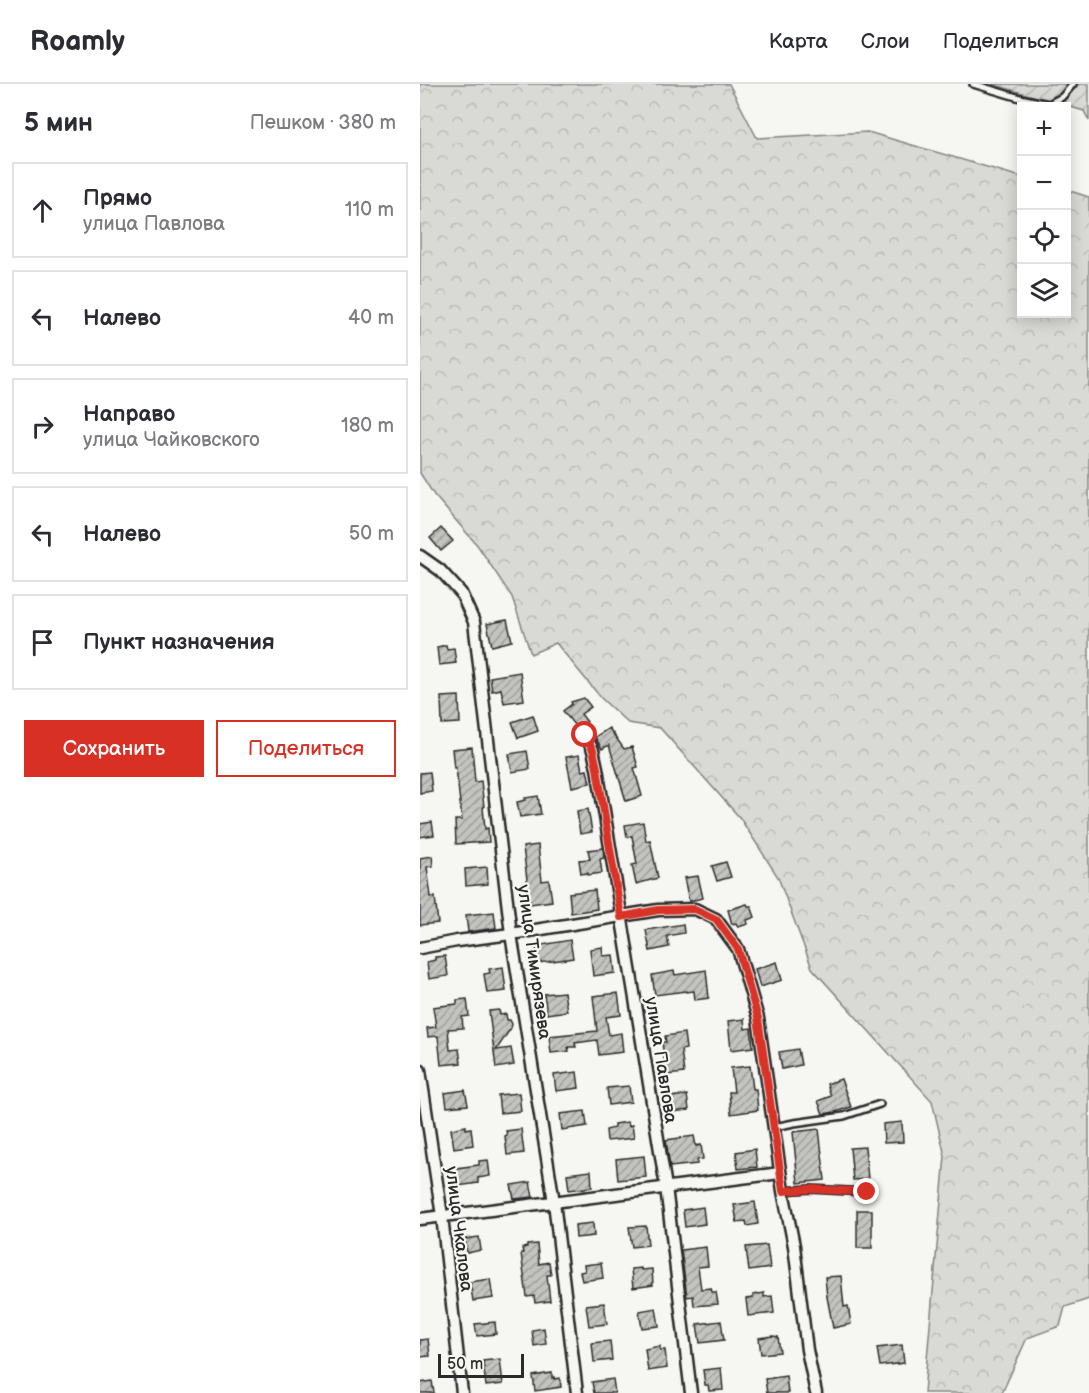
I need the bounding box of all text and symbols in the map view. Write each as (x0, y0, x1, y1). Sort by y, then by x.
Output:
text: Roamly (30, 25, 125, 58)
text: Карта (769, 29, 828, 54)
text: Слои (861, 29, 910, 54)
text: Поделиться (943, 29, 1059, 54)
map controls (1017, 102, 1071, 318)
button: + (1017, 102, 1071, 156)
text: 5 мин (24, 108, 93, 139)
text: Пешком · 380 m (250, 111, 396, 135)
button: − (1017, 156, 1071, 210)
text: Прямо (83, 185, 152, 212)
icon: ahead (26, 194, 59, 227)
text: 110 m (345, 198, 394, 222)
button: locate (1017, 210, 1071, 264)
text: улица Павлова (83, 212, 225, 236)
button: layers (1017, 264, 1071, 318)
icon: left (26, 302, 59, 335)
text: Налево (83, 305, 161, 332)
text: 40 m (348, 306, 394, 330)
text: Направо (83, 401, 175, 428)
icon: right (26, 410, 59, 443)
text: 180 m (341, 414, 394, 438)
text: улица Чайковского (83, 428, 260, 452)
icon: left (26, 518, 59, 551)
text: Налево (83, 521, 161, 548)
text: 50 m (349, 522, 394, 546)
icon: arrive (26, 626, 59, 659)
text: Пункт назначения (83, 629, 275, 656)
button: Сохранить (24, 720, 204, 777)
button: Поделиться (216, 720, 396, 777)
route start (571, 721, 597, 747)
street label: улица Тимирязева (513, 883, 555, 1041)
street label: улица Павлова (641, 995, 681, 1125)
street label: улица Чкалова (441, 1165, 477, 1293)
route end (853, 1178, 879, 1204)
scale bar (438, 1351, 524, 1378)
text: 50 m (447, 1355, 483, 1374)

